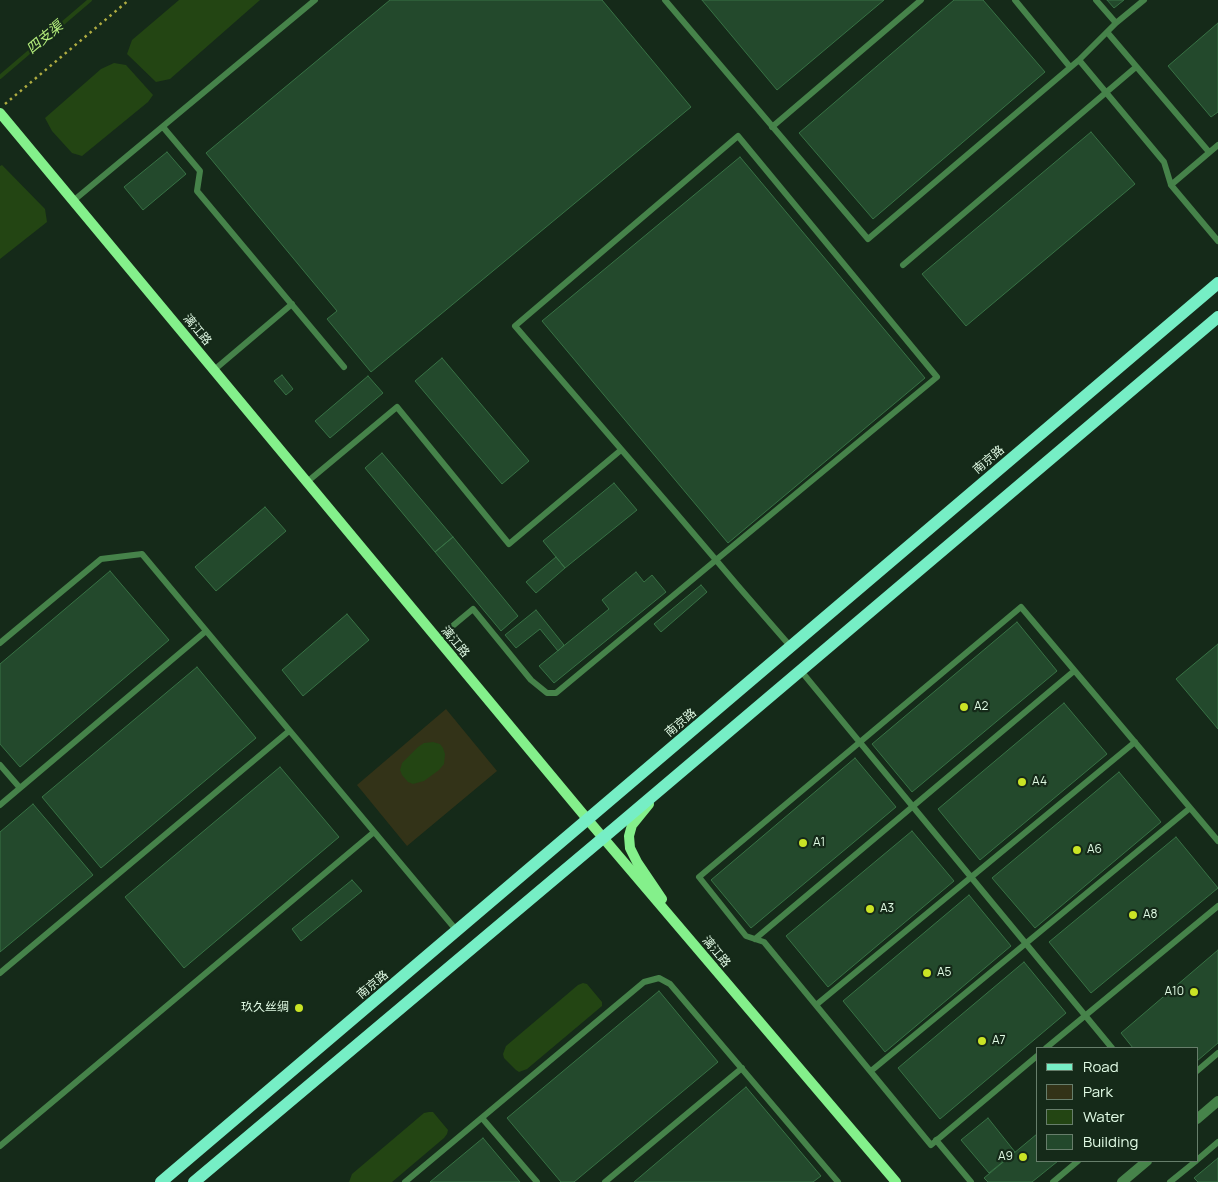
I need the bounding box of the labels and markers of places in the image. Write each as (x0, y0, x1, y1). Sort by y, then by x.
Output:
place label: A2 (974, 700, 988, 714)
marker: A2 (958, 701, 970, 713)
place label: A4 (1032, 775, 1047, 789)
marker: A4 (1016, 776, 1028, 788)
place label: A1 (813, 836, 825, 850)
marker: A1 (797, 837, 809, 849)
place label: A6 (1087, 843, 1102, 857)
marker: A6 (1071, 844, 1083, 856)
place label: A3 (880, 902, 894, 916)
marker: A3 (864, 903, 876, 915)
place label: A8 (1143, 908, 1158, 922)
marker: A8 (1127, 909, 1139, 921)
place label: A5 (937, 966, 952, 980)
marker: A5 (921, 967, 933, 979)
place label: A10 (1164, 985, 1184, 999)
marker: A10 (1188, 986, 1200, 998)
place label: 玖久丝绸 (241, 1001, 289, 1015)
marker: 玖久丝绸 (293, 1002, 305, 1014)
place label: A7 (992, 1034, 1006, 1048)
marker: A7 (976, 1035, 988, 1047)
place label: A9 (998, 1150, 1013, 1164)
marker: A9 (1017, 1151, 1029, 1163)

